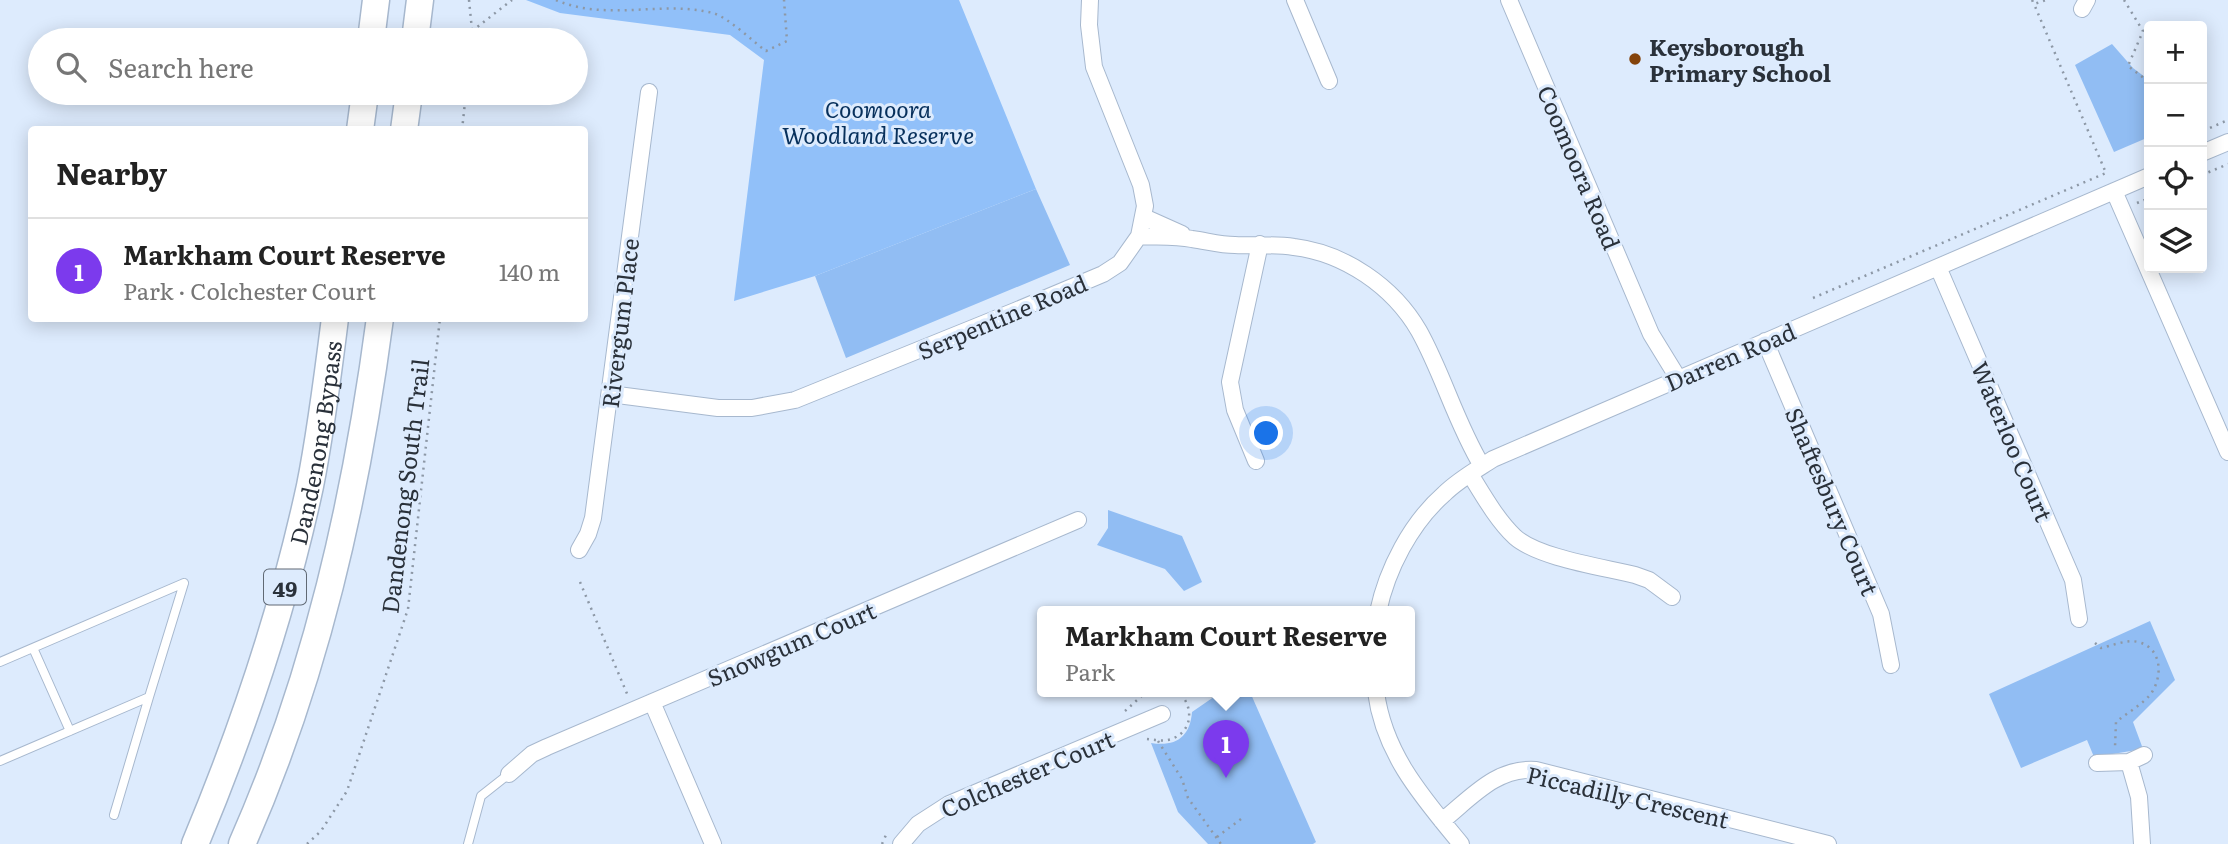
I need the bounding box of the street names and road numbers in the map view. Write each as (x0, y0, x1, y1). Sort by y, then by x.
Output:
street label: Coomoora Road (1530, 80, 1630, 254)
street label: Rivergum Place (592, 236, 646, 410)
street label: Serpentine Road (912, 265, 1092, 367)
street label: Darren Road (1660, 313, 1800, 399)
street label: Dandenong Bypass (280, 339, 349, 548)
street label: Dandenong South Trail (371, 356, 437, 615)
street label: Waterloo Court (1964, 356, 2062, 527)
street label: Shaftesbury Court (1778, 402, 1888, 601)
road number: 49 (264, 570, 306, 604)
street label: Snowgum Court (701, 592, 881, 694)
street label: Colchester Court (935, 721, 1120, 825)
street label: Piccadilly Crescent (1524, 756, 1733, 836)

